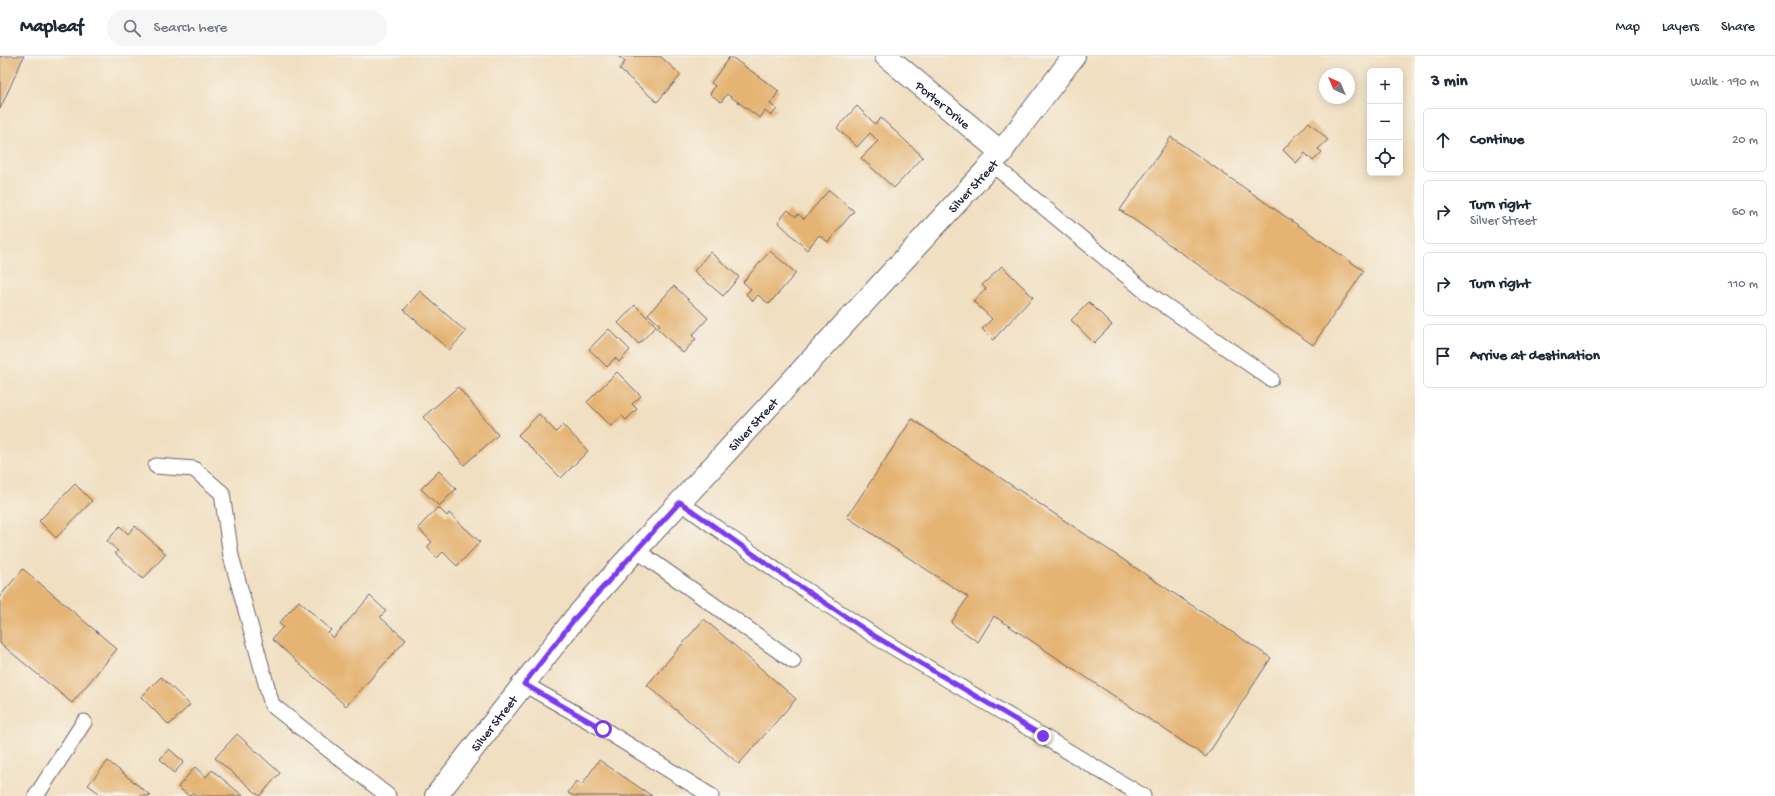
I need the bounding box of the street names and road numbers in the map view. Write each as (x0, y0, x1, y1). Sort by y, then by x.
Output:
street label: Porter Drive (911, 78, 973, 133)
street label: Silver Street (946, 156, 1003, 217)
street label: Silver Street (726, 395, 784, 455)
street label: Silver Street (469, 692, 523, 755)

